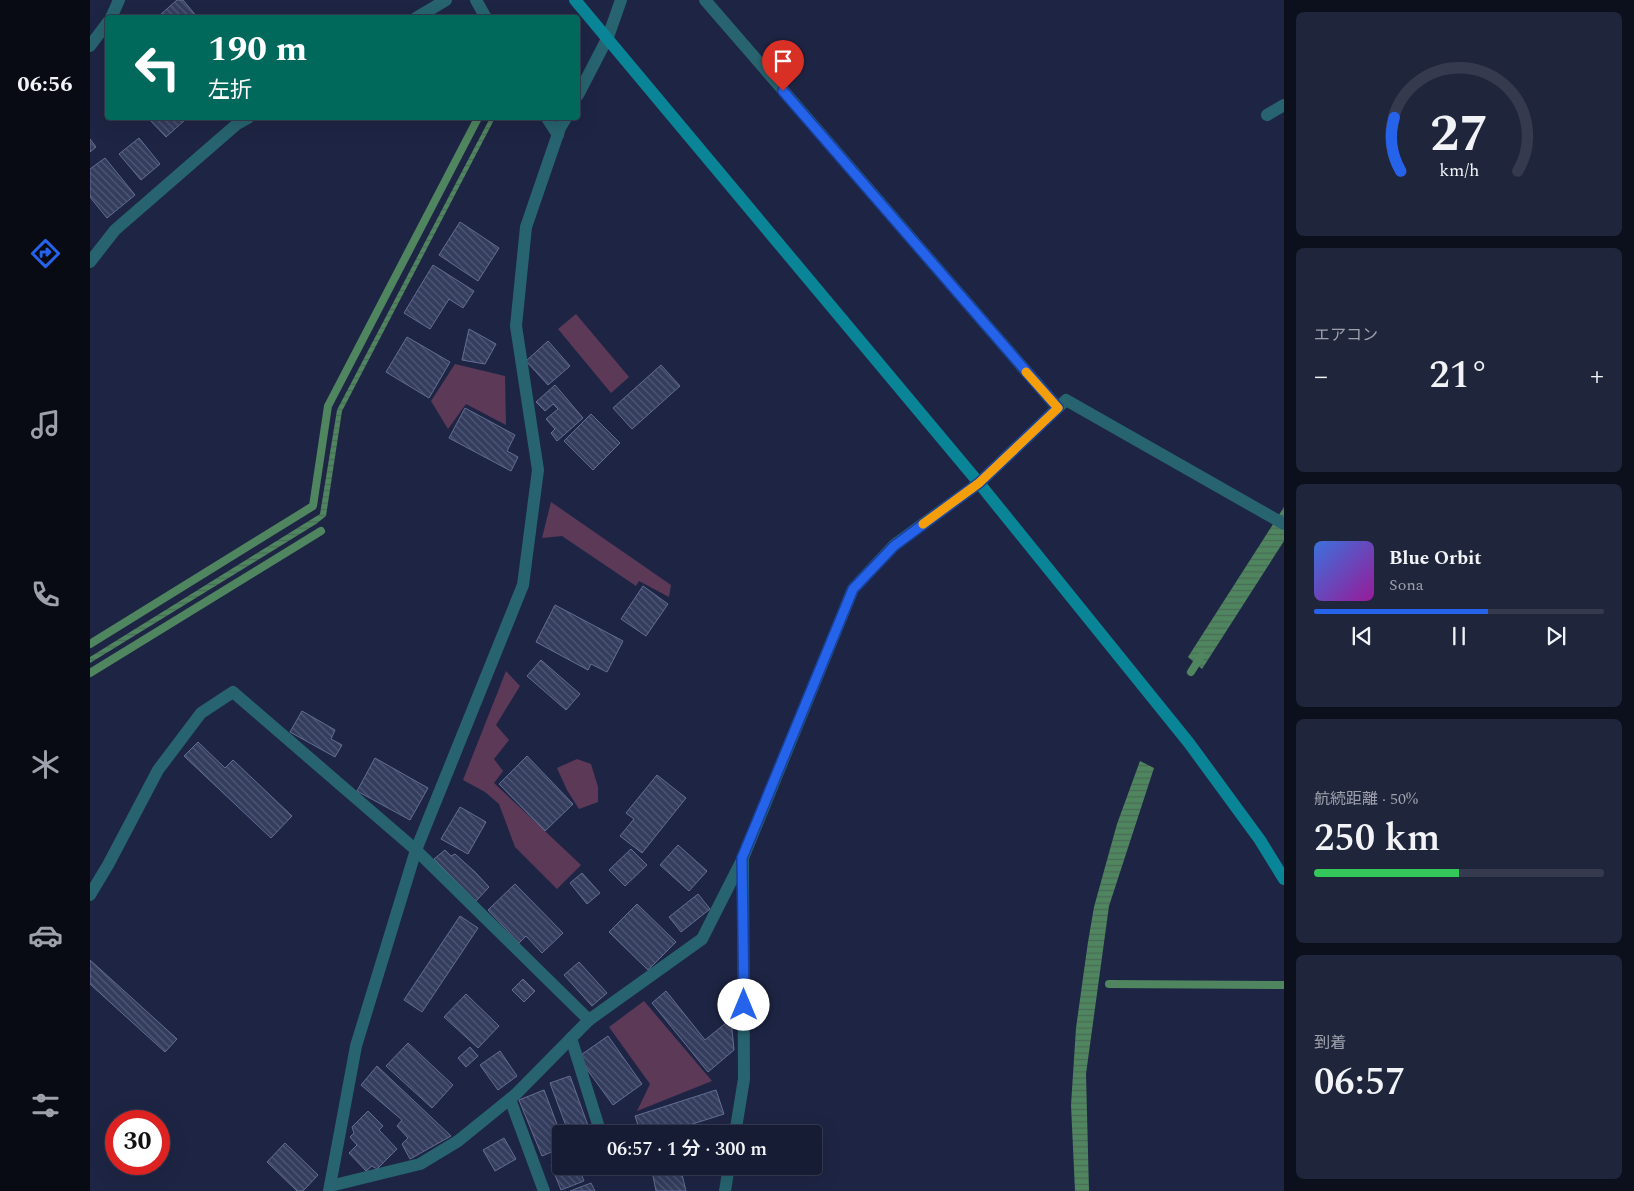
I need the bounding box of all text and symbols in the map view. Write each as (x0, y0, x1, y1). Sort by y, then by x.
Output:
text: 190 m (208, 23, 307, 76)
icon: left (125, 35, 190, 100)
pin (762, 40, 804, 91)
icon: arrive (769, 47, 797, 75)
text: 06:56 (17, 68, 73, 101)
text: 左折 (208, 74, 252, 107)
text: 27 (1430, 95, 1488, 174)
text: km/h (1439, 157, 1479, 184)
icon: directions (28, 236, 63, 271)
text: エアコン (1314, 323, 1378, 347)
text: 21° (1429, 347, 1489, 405)
text: − (1314, 355, 1328, 398)
text: + (1590, 355, 1604, 398)
icon: music (28, 407, 63, 442)
text: Blue Orbit (1389, 544, 1482, 573)
text: Sona (1389, 573, 1424, 597)
icon: phone (28, 577, 63, 612)
icon: previous (1348, 622, 1376, 650)
icon: pause (1445, 622, 1473, 650)
icon: next (1542, 622, 1570, 650)
icon: climate (28, 747, 63, 782)
text: 航続距離 · 50% (1314, 787, 1418, 811)
text: 250 km (1314, 810, 1440, 868)
icon: car (28, 918, 63, 953)
position arrow (717, 978, 769, 1030)
text: 到着 (1314, 1031, 1346, 1055)
text: 06:57 (1314, 1054, 1405, 1112)
icon: filters (28, 1088, 63, 1123)
speed limit sign: 30 (105, 1110, 170, 1175)
text: 06:57 · 1 分 · 300 m (607, 1135, 767, 1164)

